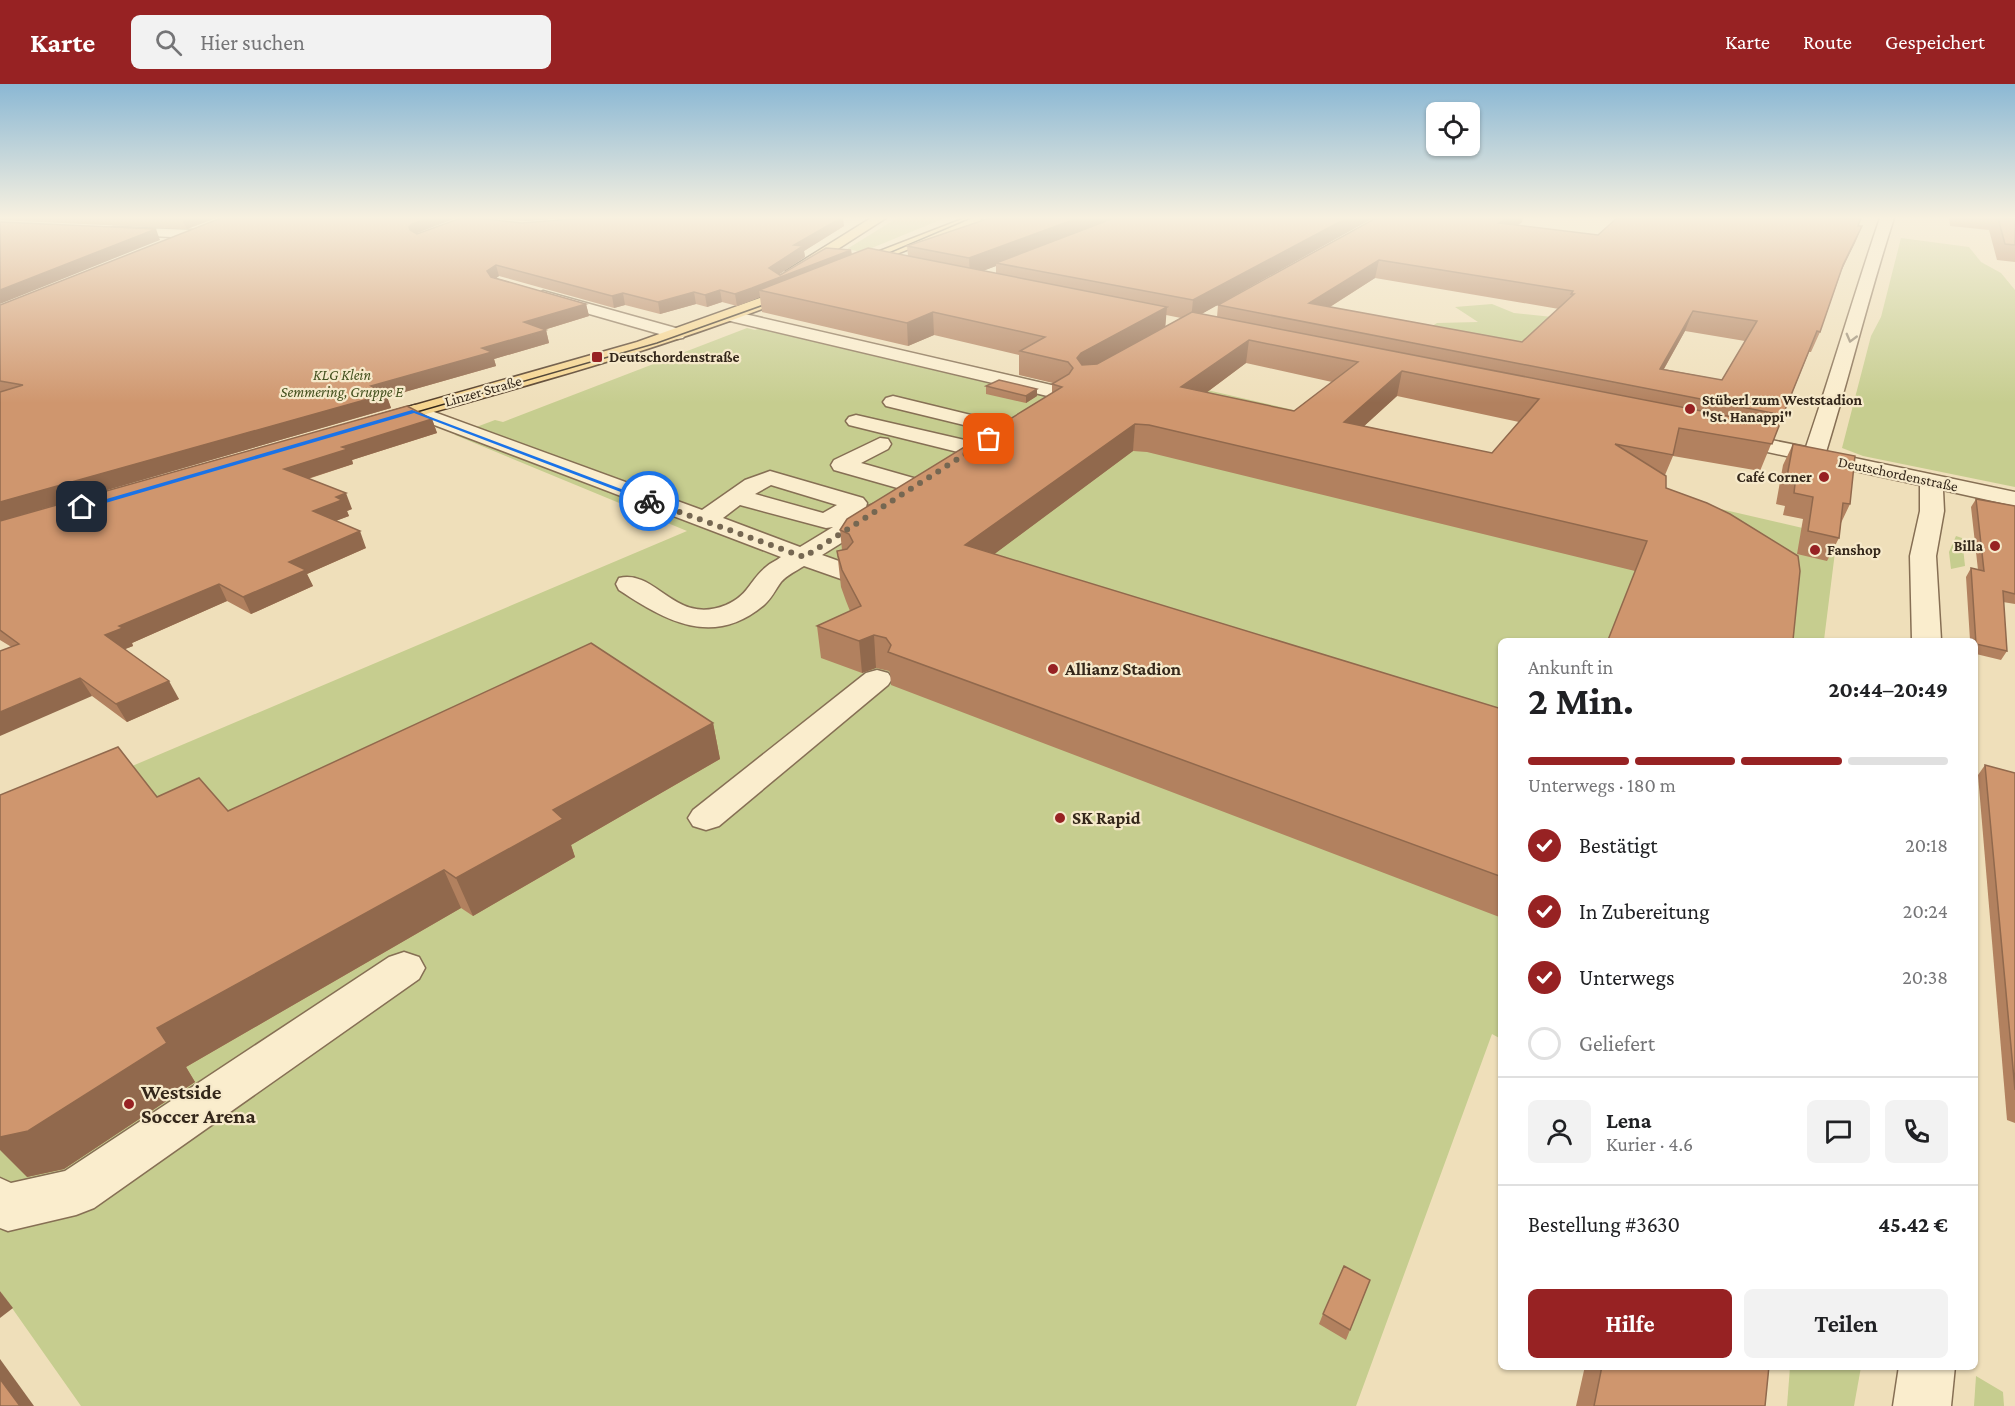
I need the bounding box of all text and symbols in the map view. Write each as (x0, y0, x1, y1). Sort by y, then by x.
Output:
search box (131, 15, 551, 69)
icon: search (152, 26, 185, 59)
text: Karte (30, 27, 95, 58)
text: Hier suchen (200, 30, 305, 55)
text: Karte (1725, 30, 1770, 54)
text: Route (1803, 30, 1852, 54)
text: Gespeichert (1885, 30, 1985, 54)
map controls (1426, 102, 1480, 156)
button: locate (1426, 102, 1480, 156)
one-way arrow (1845, 333, 1858, 343)
place label: Deutschordenstraße (609, 349, 739, 365)
marker: Deutschordenstraße (590, 350, 604, 364)
park label: KLG Klein Semmering, Gruppe E (280, 367, 404, 401)
street label: Linzer Straße (443, 372, 524, 410)
place label: Stüberl zum Weststadion "St. Hanappi" (1702, 392, 1863, 425)
marker: Stüberl zum Weststadion "St. Hanappi" (1683, 402, 1697, 416)
pin (963, 413, 1014, 464)
icon: bag (972, 422, 1005, 455)
street label: Deutschordenstraße (1837, 453, 1960, 495)
place label: Café Corner (1737, 469, 1812, 485)
marker: Café Corner (1817, 470, 1831, 484)
courier (619, 471, 679, 531)
pin (56, 481, 107, 532)
icon: bike (633, 485, 666, 518)
icon: home (65, 490, 98, 523)
place label: Billa (1954, 538, 1984, 554)
marker: Billa (1988, 539, 2002, 553)
place label: Fanshop (1827, 542, 1881, 558)
marker: Fanshop (1808, 543, 1822, 557)
text: Ankunft in (1528, 656, 1613, 678)
place label: Allianz Stadion (1064, 659, 1182, 679)
marker: Allianz Stadion (1046, 662, 1060, 676)
text: 20:44–20:49 (1828, 677, 1948, 702)
text: 2 Min. (1528, 679, 1634, 722)
text: Unterwegs · 180 m (1528, 774, 1676, 796)
place label: SK Rapid (1072, 808, 1141, 828)
marker: SK Rapid (1053, 811, 1067, 825)
icon: check (1528, 829, 1561, 862)
text: Bestätigt (1579, 833, 1658, 858)
text: 20:18 (1905, 834, 1948, 856)
icon: check (1528, 895, 1561, 928)
text: In Zubereitung (1579, 899, 1710, 924)
text: 20:24 (1903, 900, 1948, 922)
icon: check (1528, 961, 1561, 994)
text: Unterwegs (1579, 965, 1675, 990)
text: 20:38 (1902, 966, 1948, 988)
text: Geliefert (1579, 1031, 1655, 1056)
place label: Westside Soccer Arena (140, 1080, 256, 1128)
marker: Westside Soccer Arena (122, 1097, 136, 1111)
button: person (1528, 1100, 1591, 1163)
button: chat (1807, 1100, 1870, 1163)
button: phone (1885, 1100, 1948, 1163)
text: Lena (1606, 1108, 1651, 1133)
text: Kurier · 4.6 (1606, 1133, 1693, 1155)
text: Bestellung #3630 (1528, 1212, 1680, 1237)
text: 45.42 € (1878, 1212, 1948, 1237)
button: Hilfe (1528, 1289, 1732, 1358)
button: Teilen (1744, 1289, 1948, 1358)

